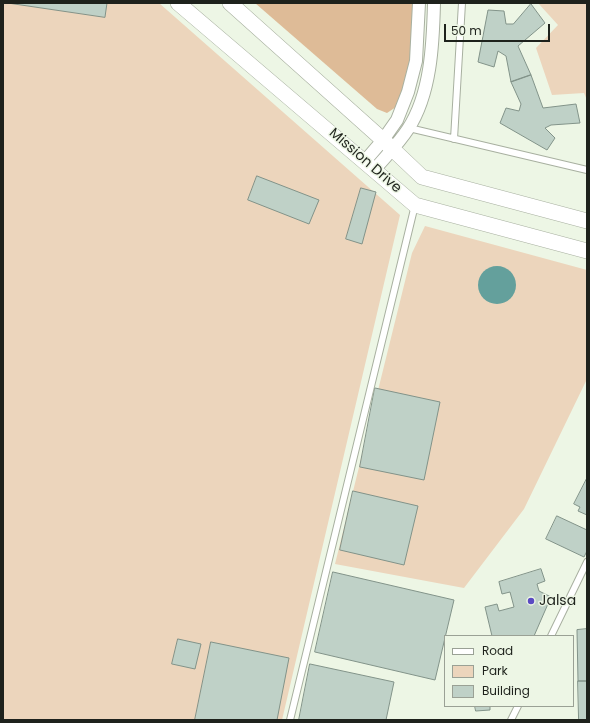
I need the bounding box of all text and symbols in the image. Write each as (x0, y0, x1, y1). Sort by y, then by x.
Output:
scale bar (446, 16, 552, 42)
text: 50 m (451, 22, 482, 39)
street label: Mission Drive (325, 125, 405, 197)
place label: Jalsa (539, 593, 576, 609)
marker: Jalsa (526, 596, 536, 606)
legend (444, 635, 574, 707)
text: Road (482, 642, 513, 659)
text: Park (482, 662, 508, 679)
text: Building (482, 682, 530, 699)

